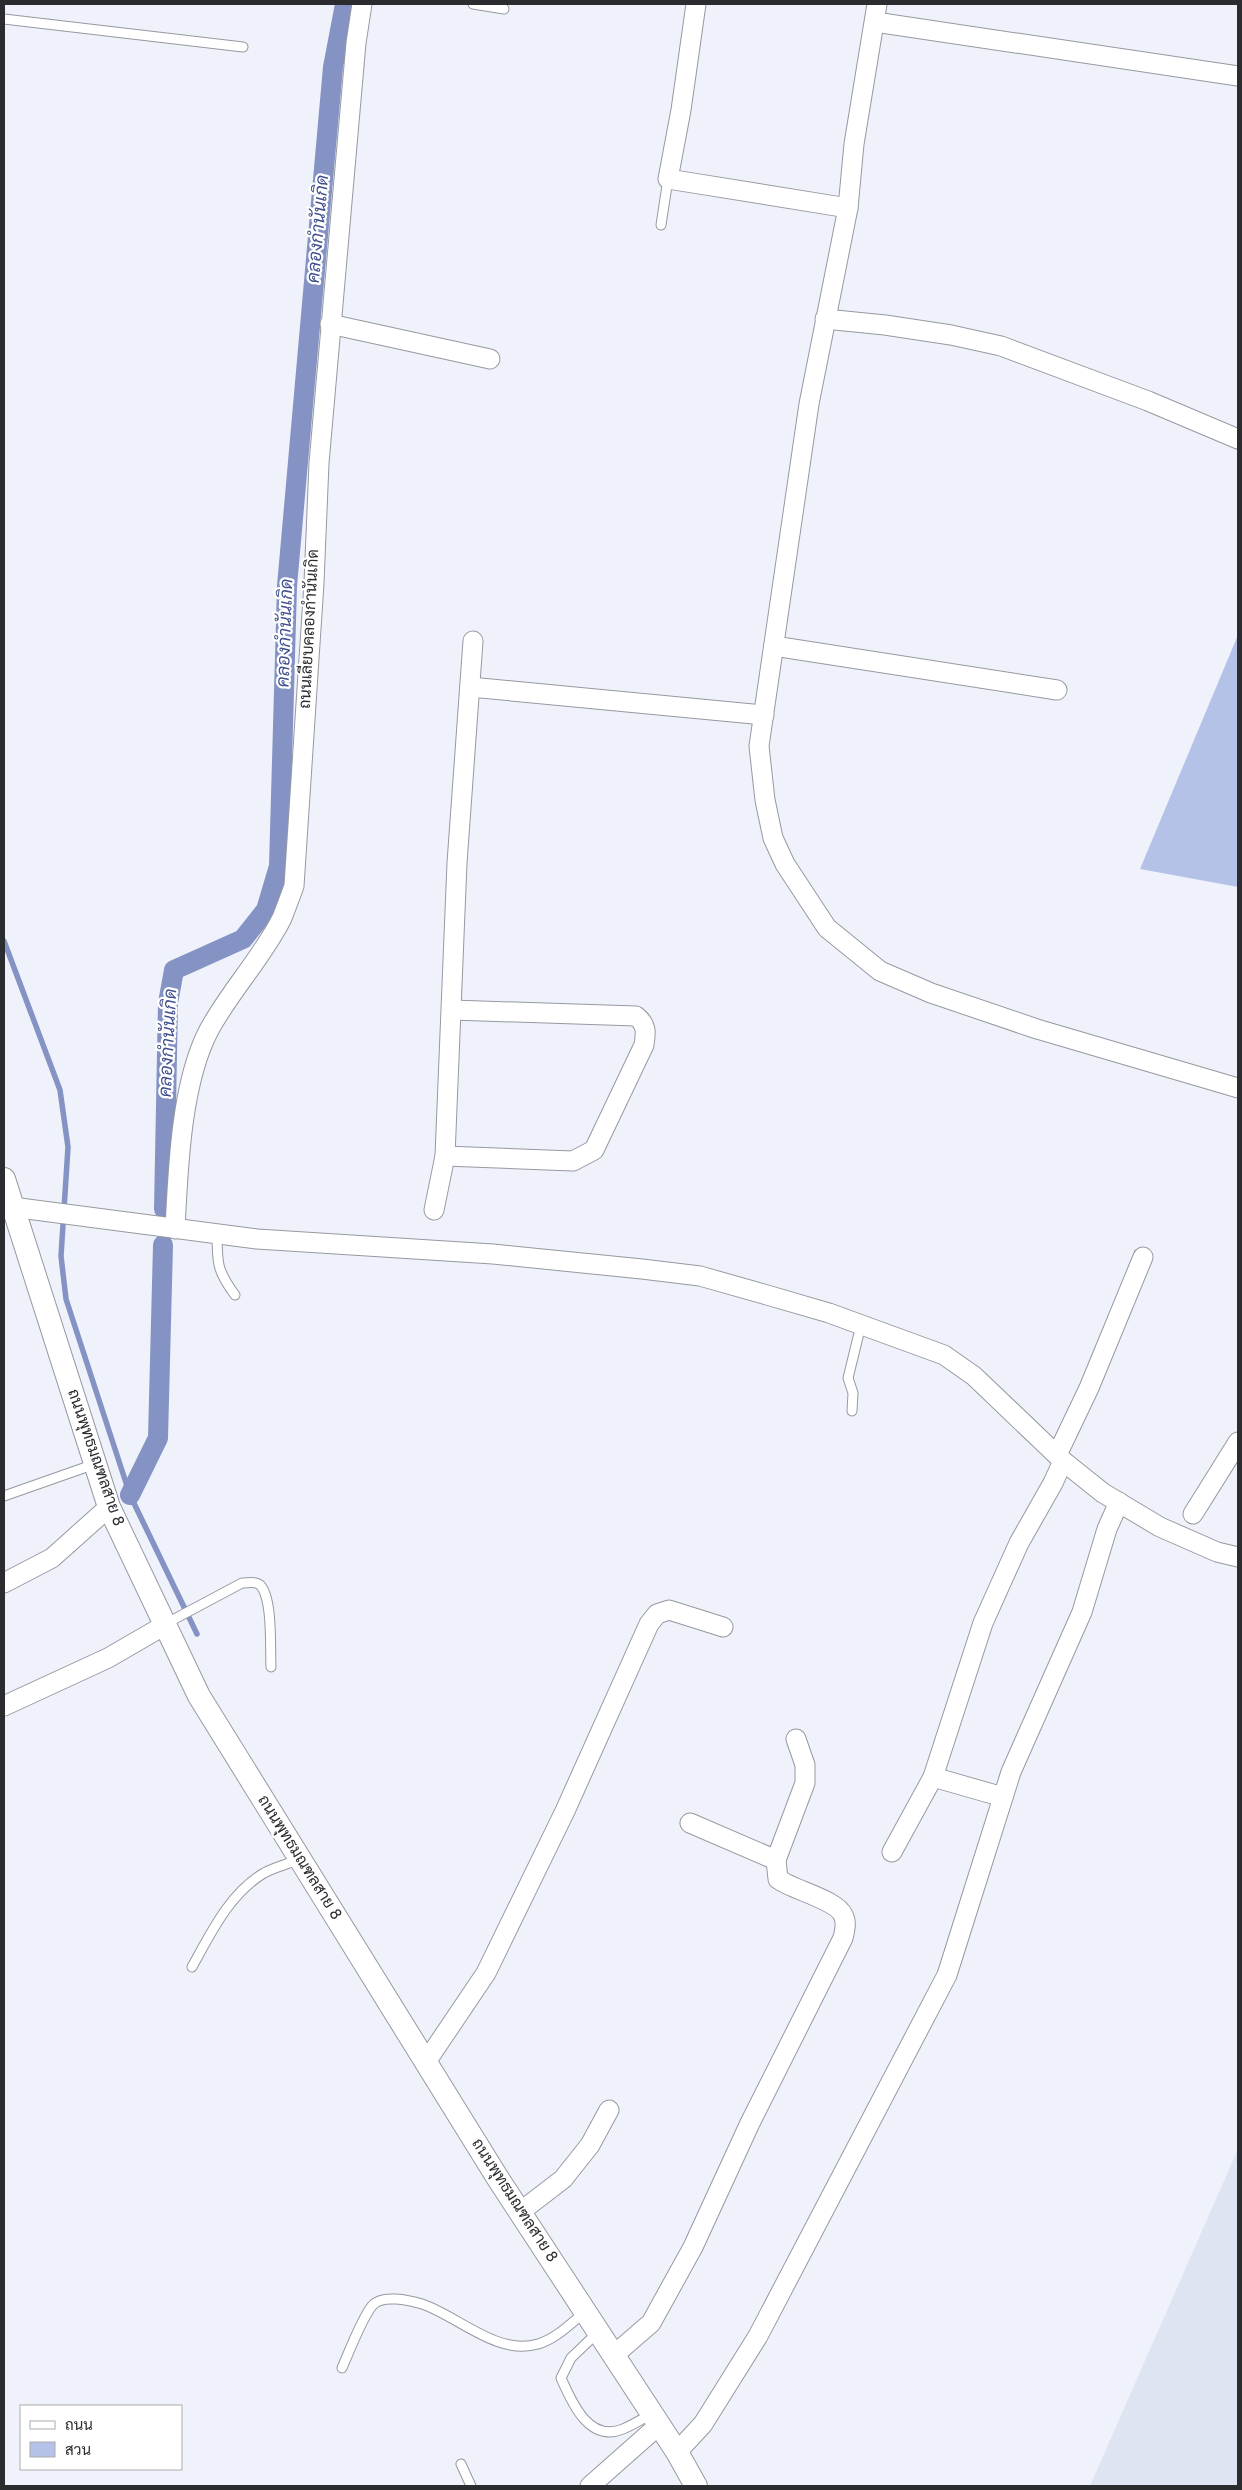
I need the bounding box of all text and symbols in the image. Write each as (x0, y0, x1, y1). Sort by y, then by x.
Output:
water label: คลองกำนันเกิด (302, 174, 335, 284)
street label: ถนนเลียบคลองกำนันเกิด (293, 548, 324, 709)
water label: คลองกำนันเกิด (272, 578, 299, 688)
water label: คลองกำนันเกิด (154, 988, 183, 1098)
street label: ถนนพุทธมณฑลสาย 8 (62, 1387, 128, 1529)
street label: ถนนพุทธมณฑลสาย 8 (252, 1792, 346, 1924)
street label: ถนนพุทธมณฑลสาย 8 (466, 2135, 562, 2267)
legend (20, 2405, 182, 2470)
text: ถนน (65, 2417, 93, 2436)
text: สวน (65, 2442, 91, 2461)

